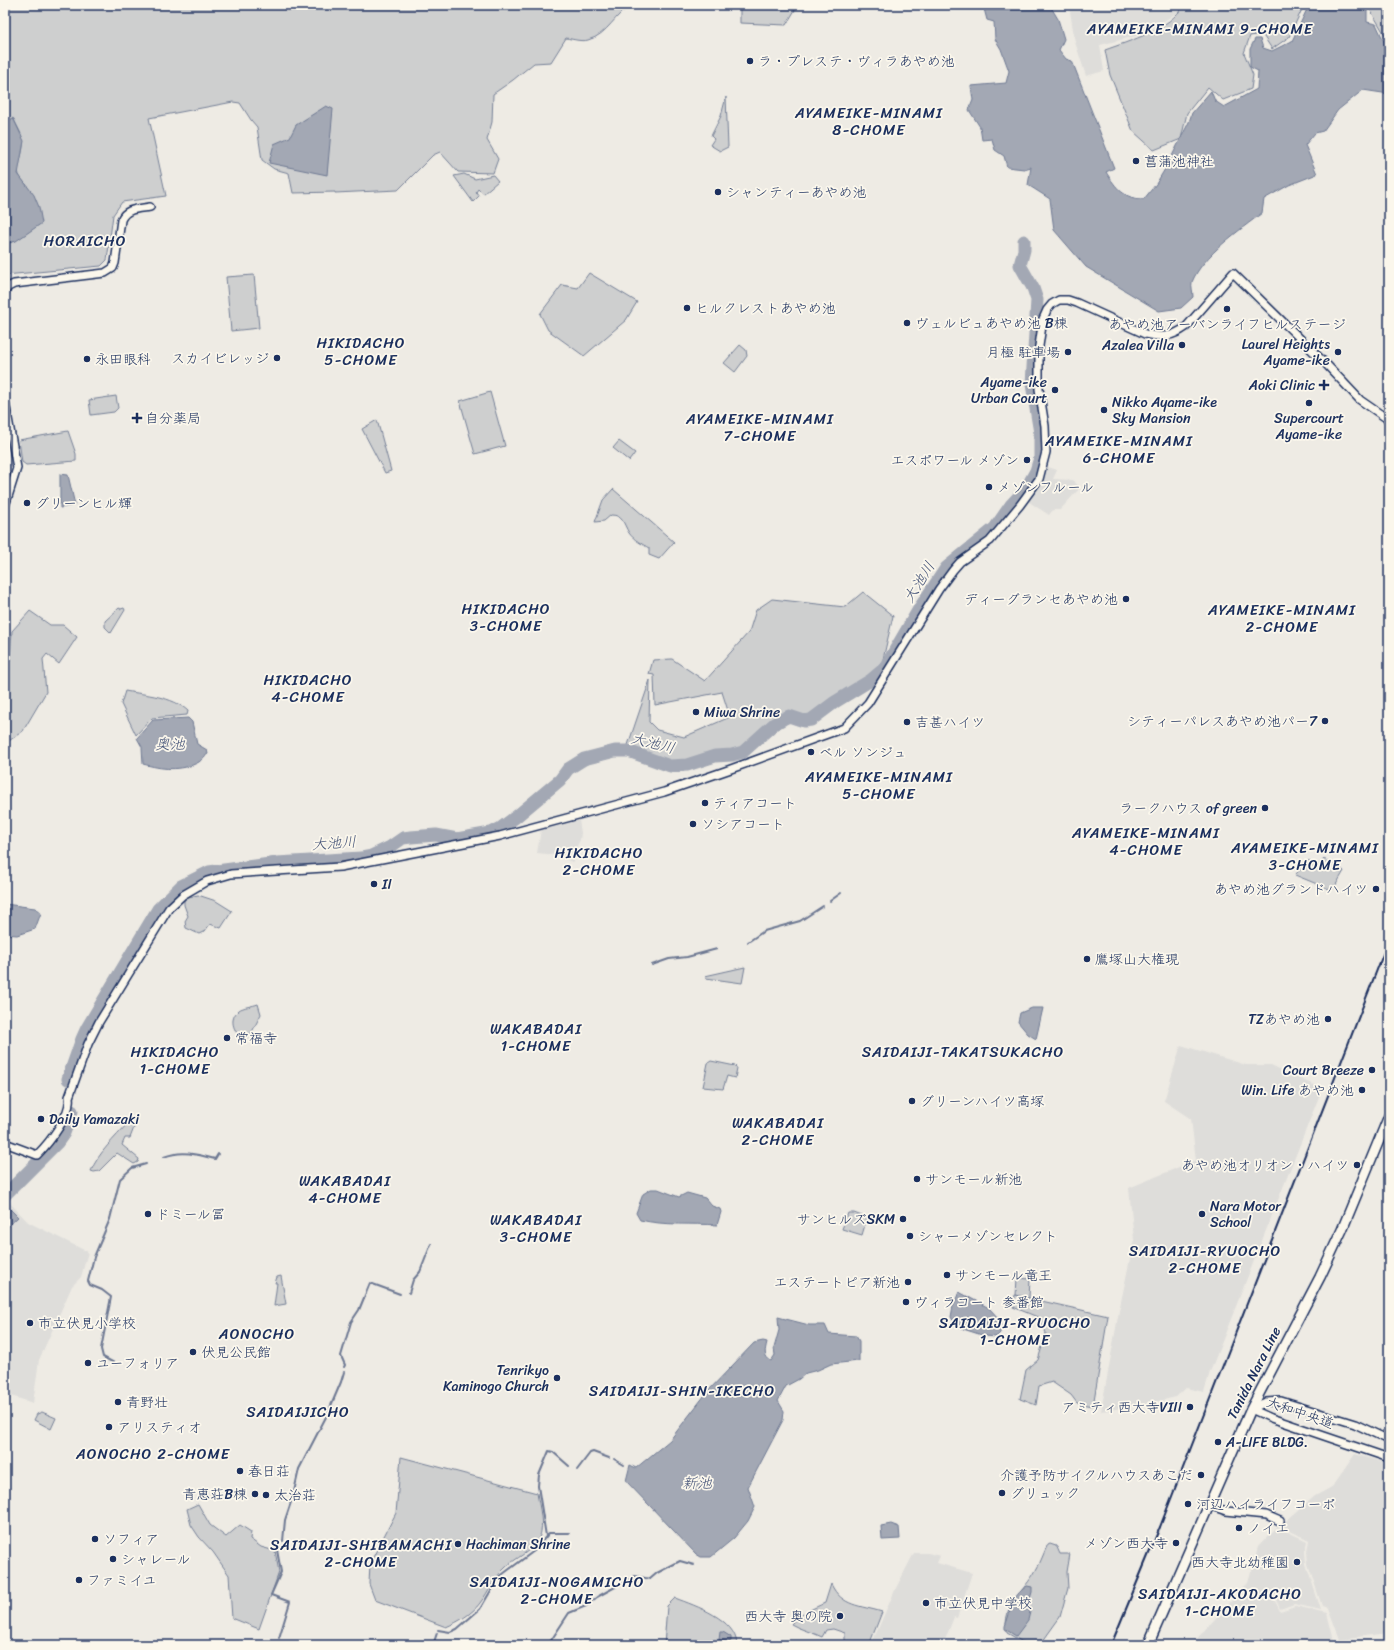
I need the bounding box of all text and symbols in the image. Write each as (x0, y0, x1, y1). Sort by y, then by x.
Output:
district label: AYAMEIKE-MINAMI 9-CHOME (1086, 16, 1314, 42)
place label: ラ・プレステ・ヴィラあやめ池 (758, 49, 955, 74)
marker: ラ・プレステ・ヴィラあやめ池 (745, 56, 755, 66)
district label: AYAMEIKE-MINAMI 8-CHOME (794, 100, 943, 143)
place label: 菖蒲池神社 (1144, 149, 1214, 174)
marker: 菖蒲池神社 (1131, 156, 1141, 166)
place label: シャンティーあやめ池 (726, 180, 867, 205)
marker: シャンティーあやめ池 (713, 187, 723, 197)
district label: HORAICHO (44, 228, 126, 254)
place label: ヒルクレストあやめ池 (695, 296, 836, 321)
marker: ヒルクレストあやめ池 (682, 303, 692, 313)
marker: あやめ池アーバンライフヒルステージ (1222, 304, 1232, 314)
place label: ヴェルビュあやめ池 B棟 (915, 311, 1068, 336)
place label: あやめ池アーバンライフヒルステージ (1108, 312, 1346, 337)
marker: ヴェルビュあやめ池 B棟 (902, 318, 912, 328)
district label: HIKIDACHO 5-CHOME (316, 330, 406, 373)
place label: Laurel Heights Ayame-ike (1242, 332, 1330, 373)
place label: Azalea Villa (1101, 333, 1175, 358)
place label: 月極 駐車場 (986, 340, 1060, 365)
marker: Azalea Villa (1177, 340, 1187, 350)
place label: スカイビレッジ (171, 346, 269, 371)
place label: 永田眼科 (95, 347, 151, 372)
marker: 月極 駐車場 (1063, 347, 1073, 357)
marker: Laurel Heights Ayame-ike (1333, 347, 1343, 357)
marker: スカイビレッジ (272, 353, 282, 363)
marker: 永田眼科 (82, 354, 92, 364)
place label: Ayame-ike Urban Court (971, 370, 1047, 411)
place label: Aoki Clinic (1248, 373, 1315, 398)
marker: Aoki Clinic (1318, 379, 1330, 391)
marker: Ayame-ike Urban Court (1050, 385, 1060, 395)
place label: Nikko Ayame-ike Sky Mansion (1112, 390, 1217, 431)
marker: Supercourt Ayame-ike (1304, 398, 1314, 408)
marker: Nikko Ayame-ike Sky Mansion (1099, 405, 1109, 415)
place label: 自分薬局 (145, 406, 201, 431)
district label: AYAMEIKE-MINAMI 7-CHOME (685, 406, 834, 449)
place label: Supercourt Ayame-ike (1274, 406, 1344, 447)
marker: 自分薬局 (132, 413, 142, 423)
district label: AYAMEIKE-MINAMI 6-CHOME (1044, 428, 1193, 471)
place label: エスポワール メゾン (890, 448, 1019, 473)
marker: エスポワール メゾン (1022, 455, 1032, 465)
place label: メゾンフルール (997, 475, 1094, 500)
marker: メゾンフルール (984, 482, 994, 492)
place label: グリーンヒル輝 (35, 491, 132, 516)
marker: グリーンヒル輝 (22, 498, 32, 508)
water label: 大池川 (896, 556, 942, 608)
place label: ディーグランセあやめ池 (964, 587, 1118, 612)
marker: ディーグランセあやめ池 (1121, 594, 1131, 604)
district label: HIKIDACHO 3-CHOME (461, 596, 551, 639)
district label: AYAMEIKE-MINAMI 2-CHOME (1207, 597, 1356, 640)
district label: HIKIDACHO 4-CHOME (263, 667, 353, 710)
place label: Miwa Shrine (704, 700, 780, 725)
marker: Miwa Shrine (691, 707, 701, 717)
place label: シティーパレスあやめ池パー7 (1127, 709, 1318, 734)
place label: 吉甚ハイツ (915, 710, 985, 735)
marker: シティーパレスあやめ池パー7 (1320, 716, 1330, 726)
marker: 吉甚ハイツ (902, 717, 912, 727)
water label: 大池川 (628, 725, 678, 761)
water label: 奥池 (155, 731, 186, 757)
place label: ベル ソンジュ (819, 740, 907, 765)
marker: ベル ソンジュ (806, 747, 816, 757)
district label: AYAMEIKE-MINAMI 5-CHOME (804, 764, 953, 807)
place label: ティアコート (713, 791, 797, 816)
place label: ラークハウス of green (1119, 796, 1257, 821)
marker: ティアコート (700, 798, 710, 808)
marker: ラークハウス of green (1260, 803, 1270, 813)
place label: ソシアコート (701, 812, 785, 837)
marker: ソシアコート (688, 819, 698, 829)
district label: AYAMEIKE-MINAMI 4-CHOME (1071, 820, 1220, 863)
water label: 大池川 (311, 828, 357, 858)
district label: AYAMEIKE-MINAMI 3-CHOME (1230, 835, 1379, 878)
district label: HIKIDACHO 2-CHOME (554, 840, 644, 883)
place label: II (381, 872, 393, 897)
place label: あやめ池グランドハイツ (1214, 877, 1368, 902)
marker: II (369, 879, 379, 889)
marker: あやめ池グランドハイツ (1371, 884, 1381, 894)
place label: 鷹塚山大権現 (1095, 947, 1179, 972)
marker: 鷹塚山大権現 (1082, 954, 1092, 964)
place label: TZあやめ池 (1248, 1007, 1320, 1032)
marker: TZあやめ池 (1323, 1014, 1333, 1024)
district label: WAKABADAI 1-CHOME (490, 1016, 582, 1059)
place label: 常福寺 (235, 1026, 277, 1051)
marker: 常福寺 (222, 1033, 232, 1043)
district label: HIKIDACHO 1-CHOME (130, 1039, 220, 1082)
district label: SAIDAIJI-TAKATSUKACHO (862, 1039, 1064, 1065)
place label: Court Breeze (1283, 1058, 1364, 1083)
marker: Court Breeze (1367, 1065, 1377, 1075)
place label: Win. Life あやめ池 (1241, 1078, 1354, 1103)
marker: Win. Life あやめ池 (1357, 1085, 1367, 1095)
place label: グリーンハイツ高塚 (920, 1089, 1045, 1114)
marker: グリーンハイツ高塚 (907, 1096, 917, 1106)
place label: Daily Yamazaki (49, 1107, 140, 1132)
district label: WAKABADAI 2-CHOME (732, 1110, 824, 1153)
marker: Daily Yamazaki (36, 1114, 46, 1124)
place label: あやめ池オリオン・ハイツ (1181, 1153, 1349, 1178)
marker: あやめ池オリオン・ハイツ (1352, 1160, 1362, 1170)
place label: サンモール新池 (925, 1167, 1022, 1192)
district label: WAKABADAI 4-CHOME (299, 1168, 391, 1211)
marker: サンモール新池 (912, 1174, 922, 1184)
place label: Nara Motor School (1210, 1194, 1282, 1235)
place label: ドミール冨 (156, 1202, 225, 1227)
district label: WAKABADAI 3-CHOME (490, 1207, 582, 1250)
place label: サンヒルズSKM (797, 1207, 896, 1232)
marker: ドミール冨 (143, 1209, 153, 1219)
marker: Nara Motor School (1197, 1209, 1207, 1219)
marker: サンヒルズSKM (898, 1214, 908, 1224)
place label: シャーメゾンセレクト (918, 1224, 1058, 1249)
marker: シャーメゾンセレクト (905, 1231, 915, 1241)
district label: SAIDAIJI-RYUOCHO 2-CHOME (1129, 1238, 1281, 1281)
place label: サンモール竜王 (955, 1263, 1052, 1288)
place label: エステートピア新池 (773, 1270, 900, 1295)
marker: サンモール竜王 (942, 1270, 952, 1280)
marker: エステートピア新池 (903, 1277, 913, 1287)
place label: ヴィラコート 参番館 (914, 1290, 1044, 1315)
marker: ヴィラコート 参番館 (901, 1297, 911, 1307)
district label: SAIDAIJI-RYUOCHO 1-CHOME (939, 1310, 1091, 1353)
place label: 市立伏見小学校 (38, 1311, 136, 1336)
marker: 市立伏見小学校 (25, 1318, 35, 1328)
district label: AONOCHO (218, 1321, 295, 1347)
street label: Tanida Nara Line (1220, 1322, 1288, 1424)
place label: 伏見公民館 (201, 1340, 271, 1365)
marker: 伏見公民館 (188, 1347, 198, 1357)
place label: ユーフォリア (96, 1351, 179, 1376)
marker: ユーフォリア (83, 1358, 93, 1368)
place label: Tenrikyo Kaminogo Church (443, 1358, 549, 1399)
marker: Tenrikyo Kaminogo Church (552, 1373, 562, 1383)
district label: SAIDAIJI-SHIN-IKECHO (589, 1378, 775, 1404)
place label: 青野壮 (126, 1390, 168, 1415)
street label: 大和中央道 (1263, 1390, 1337, 1436)
place label: アミティ西大寺VIII (1061, 1395, 1183, 1420)
marker: 青野壮 (113, 1397, 123, 1407)
district label: SAIDAIJICHO (246, 1399, 350, 1425)
marker: アミティ西大寺VIII (1185, 1402, 1195, 1412)
place label: アリスティオ (117, 1415, 202, 1440)
marker: アリスティオ (104, 1422, 114, 1432)
place label: A-LIFE BLDG. (1225, 1430, 1308, 1455)
marker: A-LIFE BLDG. (1213, 1437, 1223, 1447)
district label: AONOCHO 2-CHOME (75, 1441, 231, 1467)
place label: 春日荘 (248, 1459, 290, 1484)
place label: 介護予防サイクルハウスあこだ (1000, 1463, 1193, 1488)
marker: 春日荘 (235, 1466, 245, 1476)
water label: 新池 (682, 1470, 713, 1496)
marker: 介護予防サイクルハウスあこだ (1196, 1470, 1206, 1480)
place label: グリュック (1010, 1481, 1080, 1506)
place label: 青恵荘B棟 (182, 1482, 248, 1507)
place label: 太治荘 (274, 1483, 316, 1508)
marker: グリュック (997, 1488, 1007, 1498)
marker: 青恵荘B棟 (250, 1489, 260, 1499)
marker: 太治荘 (261, 1490, 271, 1500)
place label: 河辺ハイライフコーポ (1196, 1492, 1335, 1517)
marker: 河辺ハイライフコーポ (1183, 1499, 1193, 1509)
place label: ノイエ (1247, 1516, 1289, 1541)
marker: ノイエ (1234, 1523, 1244, 1533)
place label: ソフィア (103, 1527, 159, 1552)
place label: メゾン西大寺 (1084, 1531, 1168, 1556)
district label: SAIDAIJI-SHIBAMACHI 2-CHOME (270, 1532, 452, 1575)
place label: Hachiman Shrine (466, 1532, 571, 1557)
marker: ソフィア (90, 1534, 100, 1544)
marker: メゾン西大寺 (1171, 1538, 1181, 1548)
marker: Hachiman Shrine (453, 1539, 463, 1549)
place label: シャレール (121, 1547, 191, 1572)
place label: 西大寺北幼稚園 (1191, 1550, 1289, 1575)
marker: シャレール (108, 1554, 118, 1564)
marker: 西大寺北幼稚園 (1292, 1557, 1302, 1567)
place label: ファミイユ (87, 1568, 156, 1593)
district label: SAIDAIJI-NOGAMICHO 2-CHOME (469, 1569, 645, 1612)
marker: ファミイユ (74, 1575, 84, 1585)
district label: SAIDAIJI-AKODACHO 1-CHOME (1138, 1581, 1302, 1624)
place label: 市立伏見中学校 (934, 1591, 1032, 1616)
marker: 市立伏見中学校 (921, 1598, 931, 1608)
place label: 西大寺 奥の院 (744, 1604, 832, 1629)
marker: 西大寺 奥の院 (835, 1611, 845, 1621)

